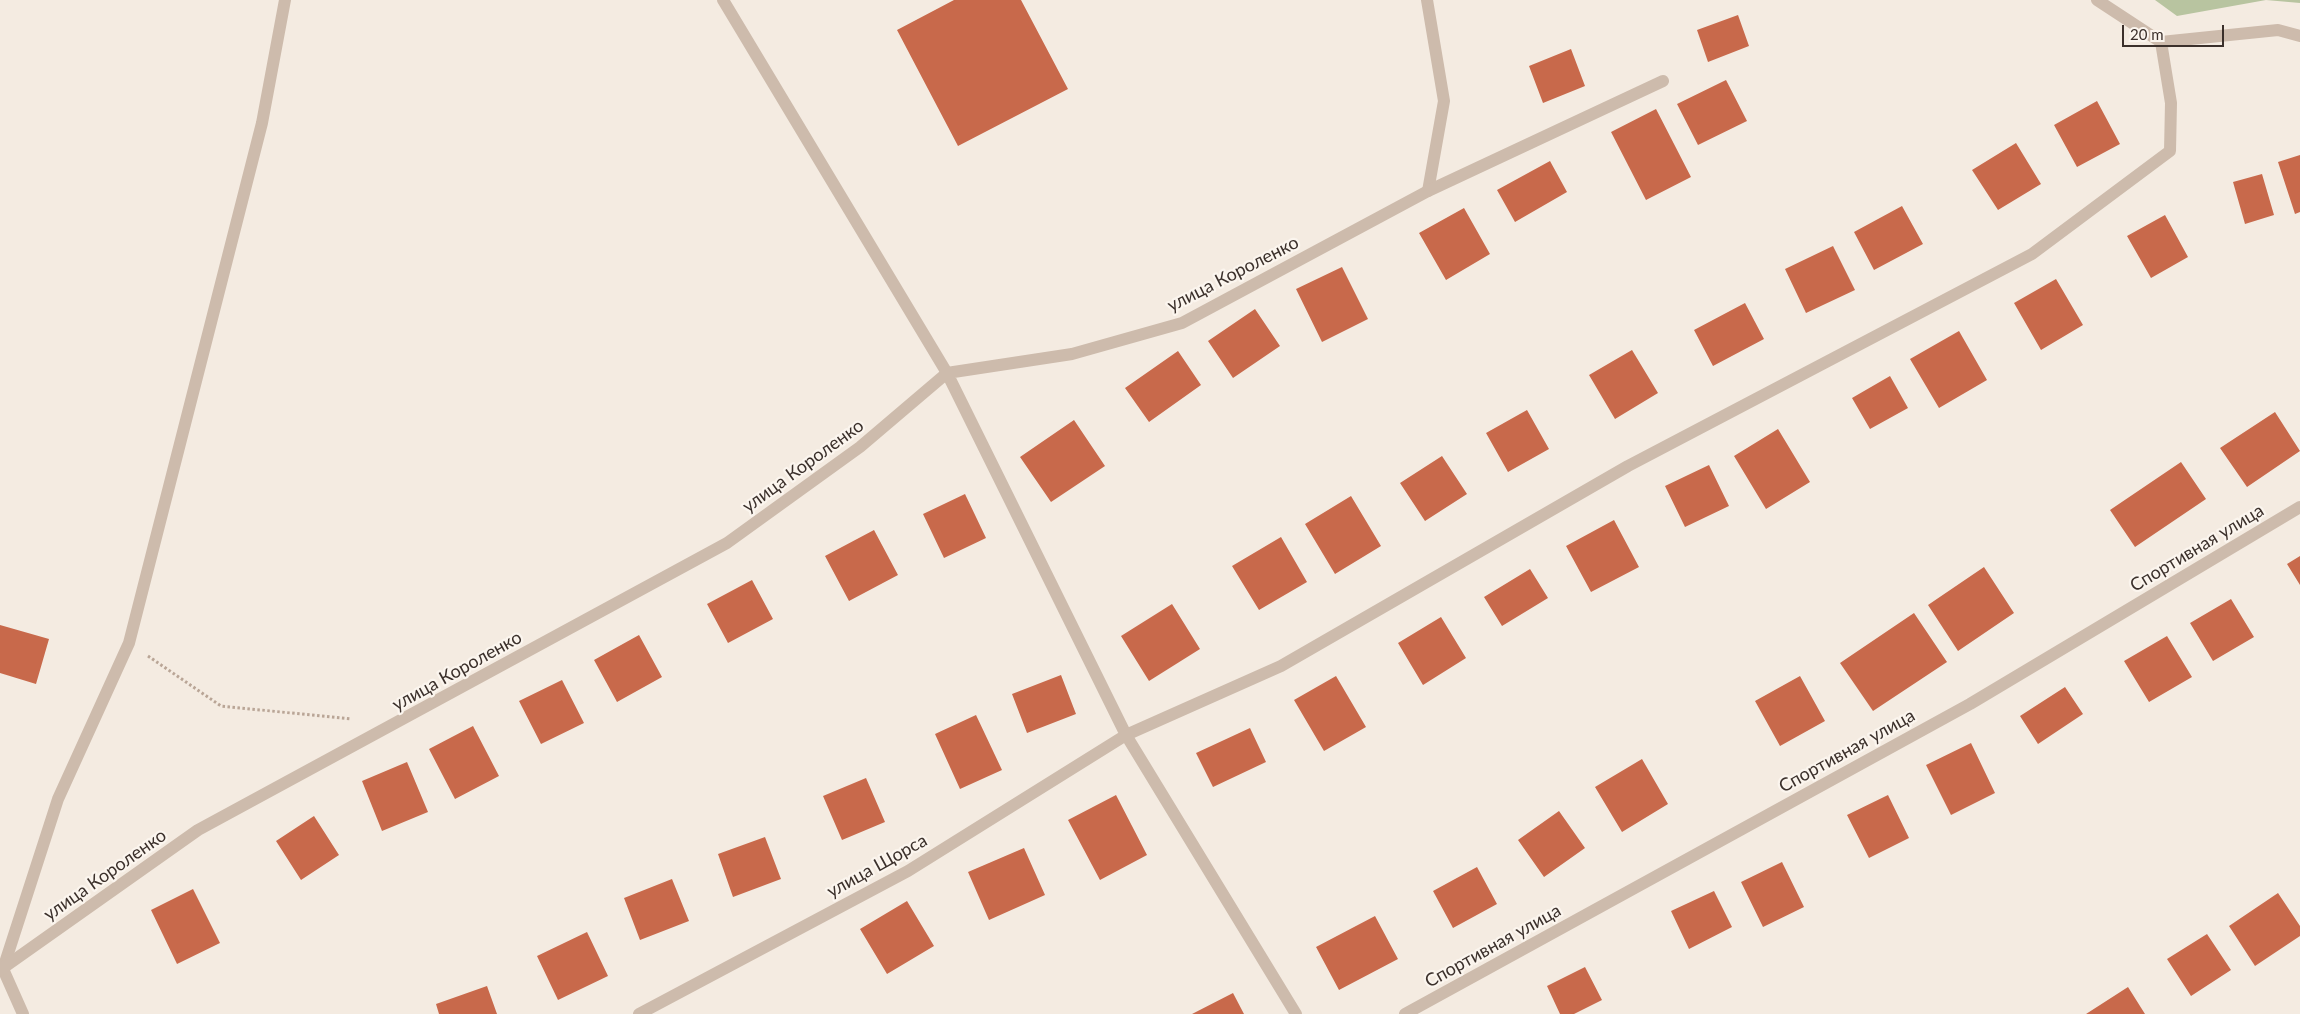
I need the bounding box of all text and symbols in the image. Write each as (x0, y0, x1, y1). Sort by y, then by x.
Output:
scale bar (2125, 15, 2228, 47)
text: 20 m (2130, 25, 2164, 43)
street label: улица Короленко (1164, 232, 1302, 316)
street label: улица Короленко (738, 415, 868, 517)
street label: Спортивная улица (2126, 500, 2268, 596)
street label: улица Короленко (388, 626, 526, 716)
street label: Спортивная улица (1775, 705, 1919, 797)
street label: улица Короленко (40, 825, 170, 925)
street label: улица Щорса (823, 830, 931, 902)
street label: Спортивная улица (1421, 900, 1565, 992)

